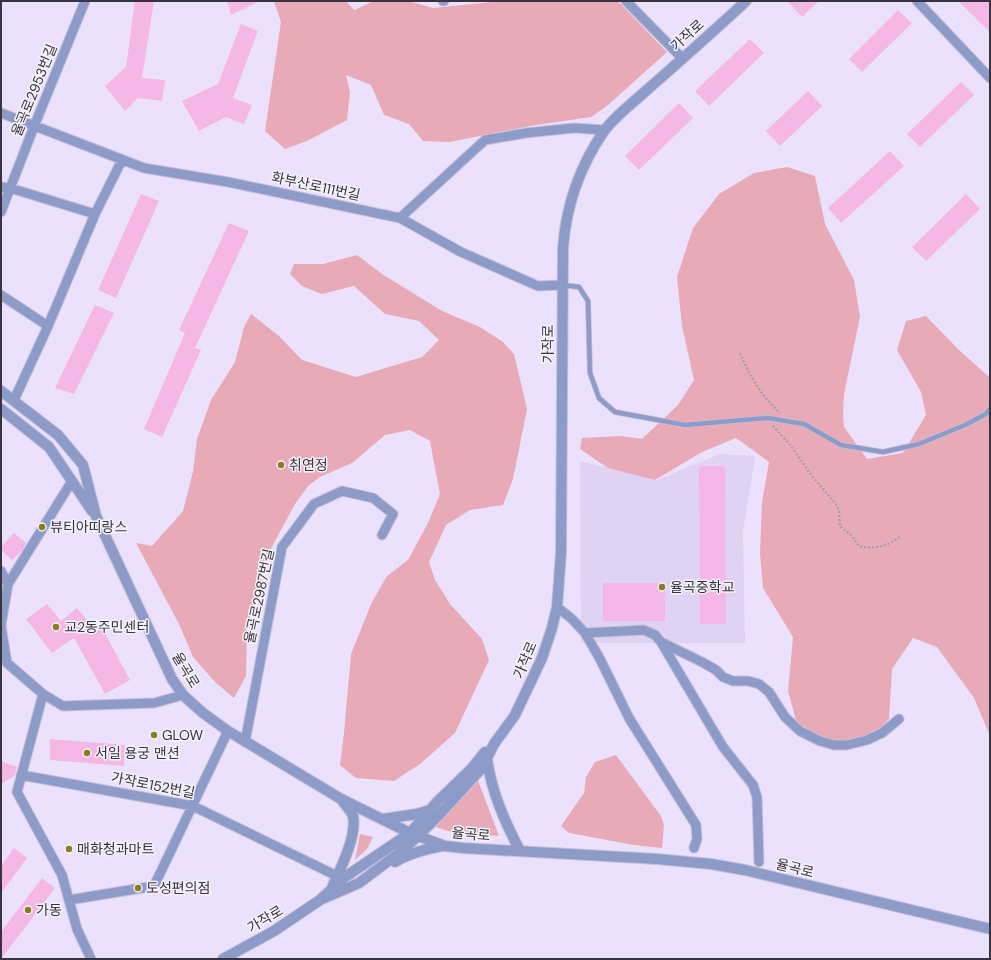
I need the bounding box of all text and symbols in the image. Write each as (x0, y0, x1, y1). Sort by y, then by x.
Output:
street label: 가작로 (667, 15, 707, 55)
street label: 율곡로2953번길 (7, 41, 61, 139)
street label: 화부산로111번길 (270, 168, 362, 204)
street label: 가작로 (539, 325, 557, 363)
place label: 취연정 (289, 456, 328, 474)
marker: 취연정 (276, 460, 286, 470)
place label: 뷰티아띠랑스 (50, 518, 127, 536)
marker: 뷰티아띠랑스 (37, 522, 47, 532)
street label: 율곡로2987번길 (240, 547, 278, 645)
place label: 율곡중학교 (670, 578, 735, 596)
marker: 율곡중학교 (657, 582, 667, 592)
place label: 교2동주민센터 (64, 618, 149, 636)
marker: 교2동주민센터 (51, 622, 61, 632)
street label: 가작로 (509, 639, 541, 681)
street label: 율곡로 (168, 649, 204, 691)
place label: GLOW (162, 726, 204, 744)
marker: GLOW (149, 730, 159, 740)
place label: 서일 용궁 맨션 (95, 744, 180, 762)
marker: 서일 용궁 맨션 (82, 748, 92, 758)
street label: 가작로152번길 (109, 768, 197, 802)
street label: 율곡로 (451, 823, 491, 845)
place label: 매화청과마트 (77, 840, 154, 858)
marker: 매화청과마트 (64, 844, 74, 854)
street label: 율곡로 (774, 855, 816, 881)
place label: 도성편의점 (146, 879, 210, 897)
marker: 도성편의점 (133, 883, 143, 893)
place label: 가동 (36, 901, 62, 919)
street label: 가작로 (244, 901, 286, 937)
marker: 가동 (23, 905, 33, 915)

